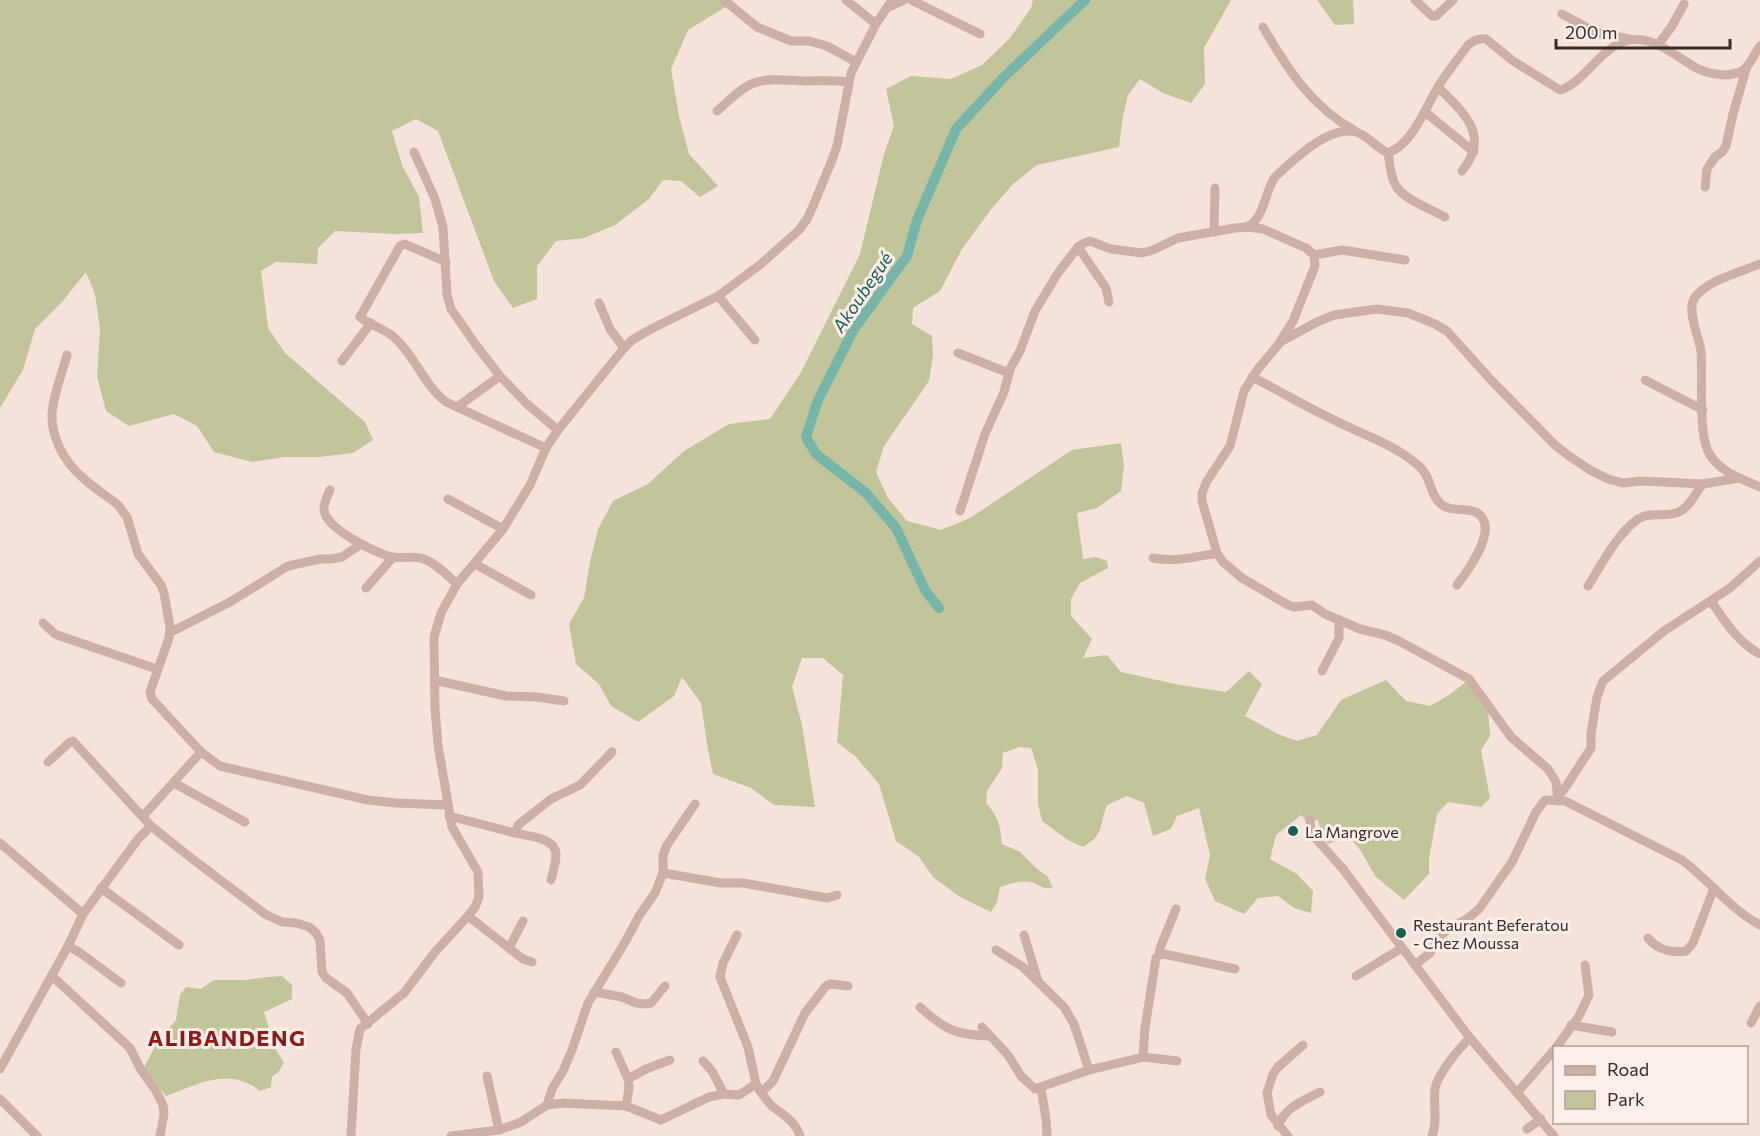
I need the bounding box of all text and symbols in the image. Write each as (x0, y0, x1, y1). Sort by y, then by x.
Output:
scale bar (1556, 12, 1730, 50)
text: 200 m (1565, 21, 1618, 43)
water label: Akoubegué (827, 247, 897, 337)
place label: La Mangrove (1305, 822, 1399, 841)
marker: La Mangrove (1286, 824, 1300, 838)
place label: Restaurant Beferatou - Chez Moussa (1413, 915, 1569, 952)
marker: Restaurant Beferatou - Chez Moussa (1394, 926, 1408, 940)
district label: ALIBANDENG (147, 1024, 307, 1051)
legend (1553, 1046, 1748, 1124)
text: Road (1607, 1058, 1649, 1080)
text: Park (1607, 1088, 1645, 1110)

